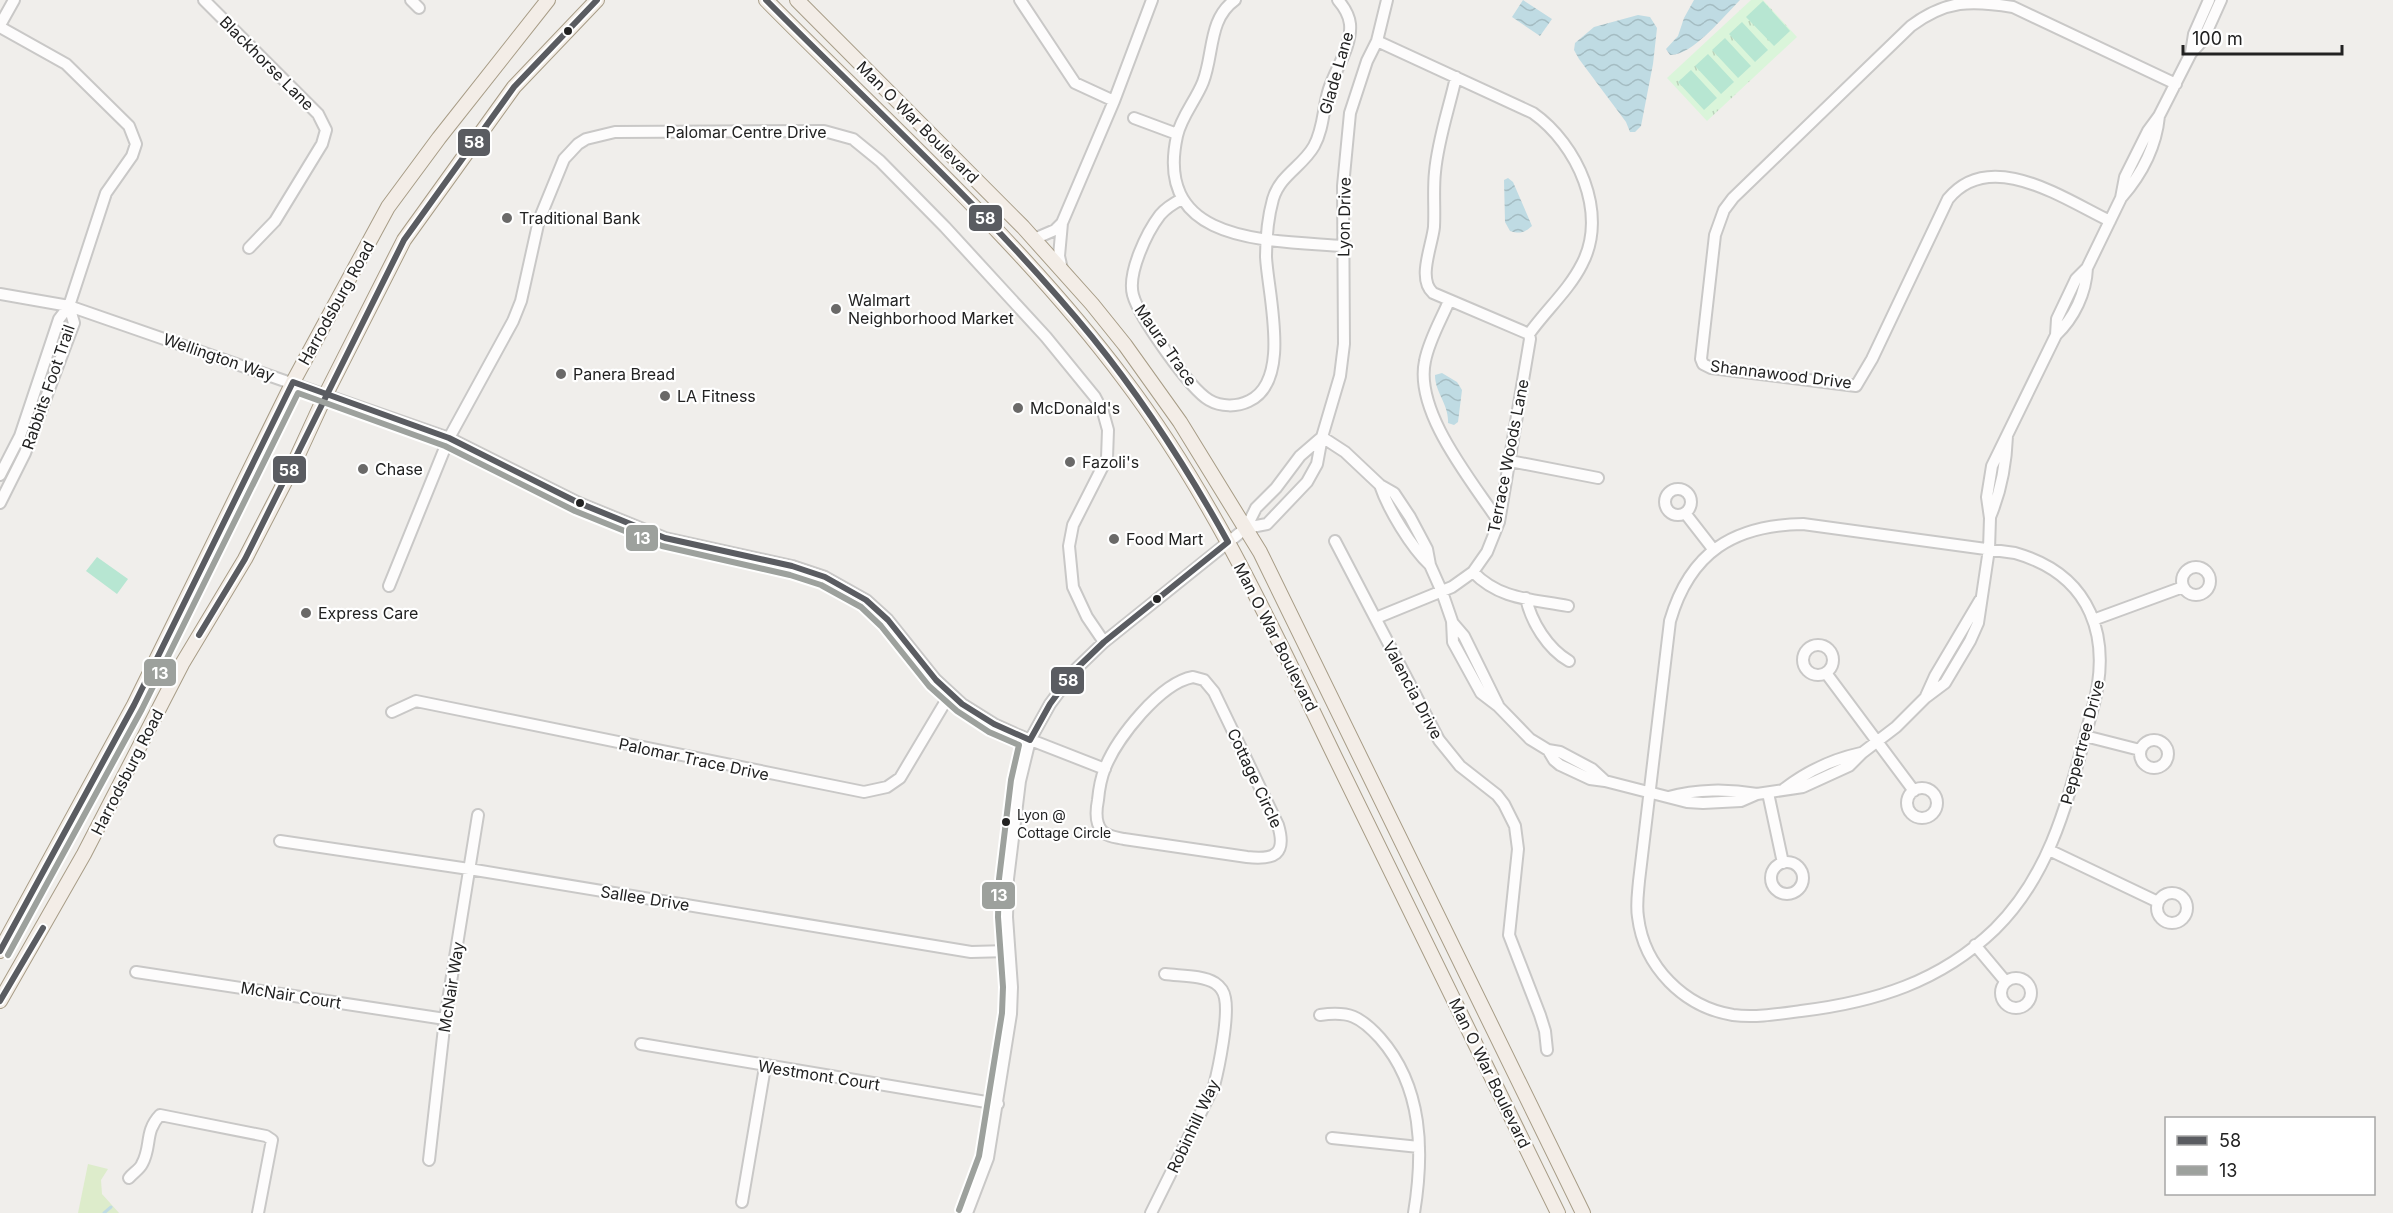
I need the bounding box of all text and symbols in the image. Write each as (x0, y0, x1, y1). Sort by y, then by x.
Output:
street label: Blackhorse Lane (216, 12, 318, 114)
scale bar (2183, 18, 2342, 56)
unlabelled marker (562, 25, 574, 37)
text: 100 m (2192, 28, 2243, 49)
street label: Glade Lane (1315, 29, 1357, 117)
street label: Man O War Boulevard (853, 57, 983, 187)
street label: Palomar Centre Drive (665, 122, 827, 142)
line badge: 58 (457, 128, 491, 157)
text: 58 (464, 132, 484, 152)
street label: Lyon Drive (1333, 177, 1355, 257)
line badge: 58 (968, 204, 1003, 232)
place label: Traditional Bank (519, 208, 641, 228)
text: 58 (975, 208, 995, 228)
marker: Traditional Bank (500, 211, 514, 225)
street label: Harrodsburg Road (294, 238, 378, 368)
place label: Walmart Neighborhood Market (848, 290, 1014, 328)
street label: Maura Trace (1130, 300, 1202, 390)
marker: Walmart Neighborhood Market (829, 302, 843, 316)
street label: Rabbits Foot Trail (17, 322, 79, 452)
street label: Wellington Way (161, 329, 277, 385)
street label: Shannawood Drive (1709, 355, 1853, 393)
place label: Panera Bread (573, 364, 675, 384)
marker: Panera Bread (554, 367, 568, 381)
street label: Terrace Woods Lane (1483, 377, 1533, 535)
place label: LA Fitness (677, 386, 756, 406)
marker: LA Fitness (658, 389, 672, 403)
place label: McDonald's (1030, 398, 1120, 418)
marker: McDonald's (1011, 401, 1025, 415)
place label: Fazoli's (1082, 452, 1139, 472)
line badge: 58 (272, 455, 307, 484)
marker: Fazoli's (1063, 455, 1077, 469)
place label: Chase (375, 459, 423, 479)
text: 58 (279, 460, 299, 480)
marker: Chase (356, 462, 370, 476)
unlabelled marker (574, 497, 586, 509)
line badge: 13 (625, 524, 659, 552)
text: 13 (633, 528, 651, 548)
place label: Food Mart (1126, 529, 1203, 549)
marker: Food Mart (1107, 532, 1121, 546)
street label: Man O War Boulevard (1230, 559, 1322, 715)
unlabelled marker (1151, 593, 1163, 605)
place label: Express Care (318, 603, 418, 623)
marker: Express Care (299, 606, 313, 620)
street label: Valencia Drive (1379, 638, 1447, 742)
line badge: 13 (143, 658, 177, 687)
text: 13 (151, 663, 169, 683)
line badge: 58 (1050, 666, 1085, 695)
text: 58 (1058, 670, 1078, 690)
street label: Peppertree Drive (2056, 677, 2108, 807)
street label: Harrodsburg Road (87, 706, 167, 838)
street label: Cottage Circle (1223, 725, 1287, 831)
street label: Palomar Trace Drive (617, 733, 771, 785)
place label: Lyon @ Cottage Circle (1017, 806, 1111, 841)
marker: Lyon @ Cottage Circle (1000, 816, 1012, 828)
street label: Sallee Drive (599, 881, 691, 915)
line badge: 13 (981, 881, 1016, 910)
text: 13 (990, 885, 1008, 905)
street label: McNair Way (434, 940, 468, 1034)
street label: McNair Court (239, 977, 343, 1013)
street label: Man O War Boulevard (1445, 995, 1535, 1151)
street label: Westmont Court (757, 1056, 881, 1094)
street label: Robinhill Way (1163, 1076, 1223, 1176)
legend (2165, 1117, 2375, 1195)
text: 58 (2219, 1130, 2241, 1151)
text: 13 (2219, 1160, 2237, 1181)

